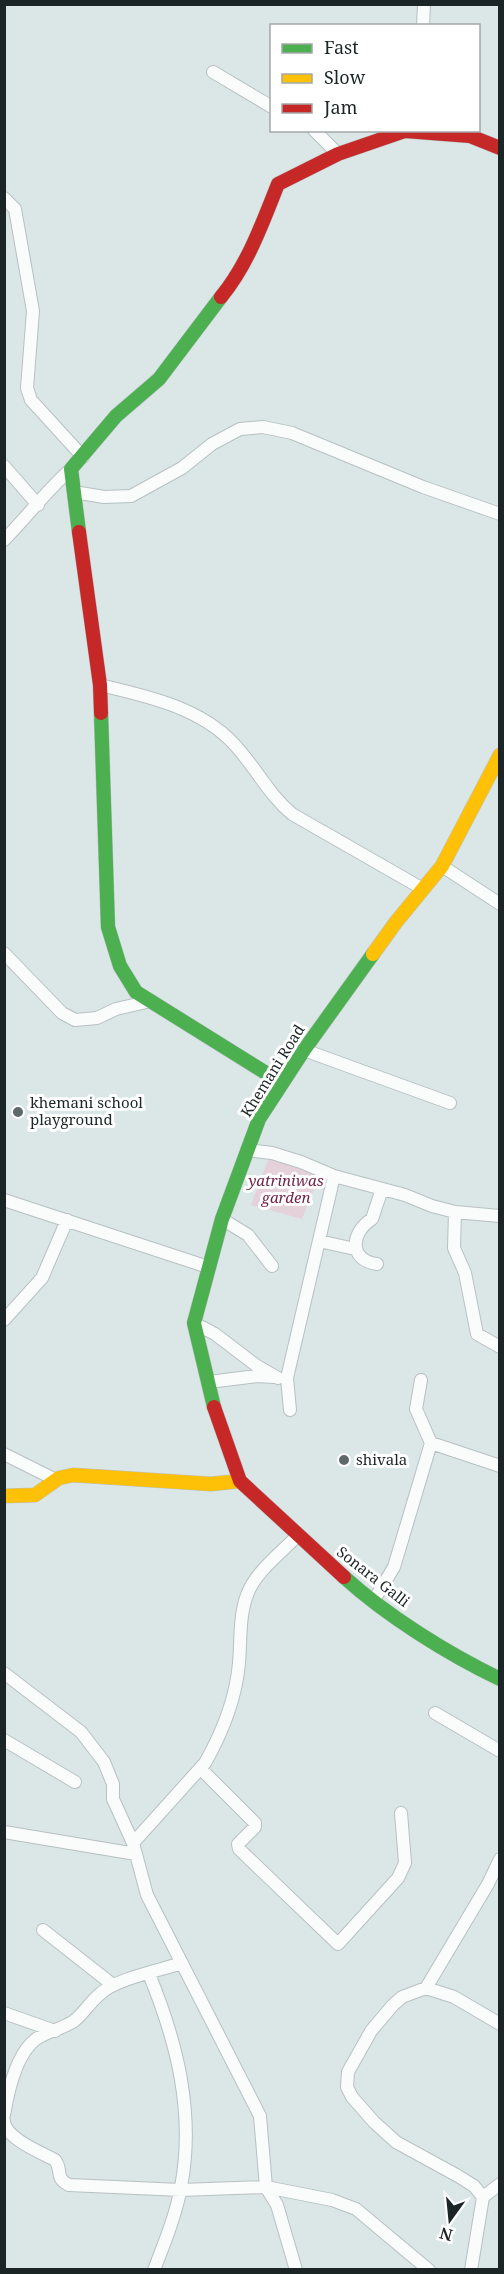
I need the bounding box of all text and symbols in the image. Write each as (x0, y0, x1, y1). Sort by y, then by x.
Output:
legend (270, 24, 480, 132)
text: Fast (324, 35, 359, 59)
text: Slow (324, 65, 366, 89)
text: Jam (323, 95, 358, 119)
street label: Khemani Road (236, 1021, 309, 1120)
place label: khemani school playground (30, 1092, 143, 1129)
marker: khemani school playground (11, 1105, 25, 1119)
park label: yatriniwas garden (245, 1170, 324, 1207)
place label: shivala (356, 1449, 407, 1469)
marker: shivala (337, 1453, 351, 1467)
street label: Sonara Galli (333, 1541, 414, 1611)
north arrow (420, 2190, 480, 2250)
text: N (437, 2222, 455, 2247)

